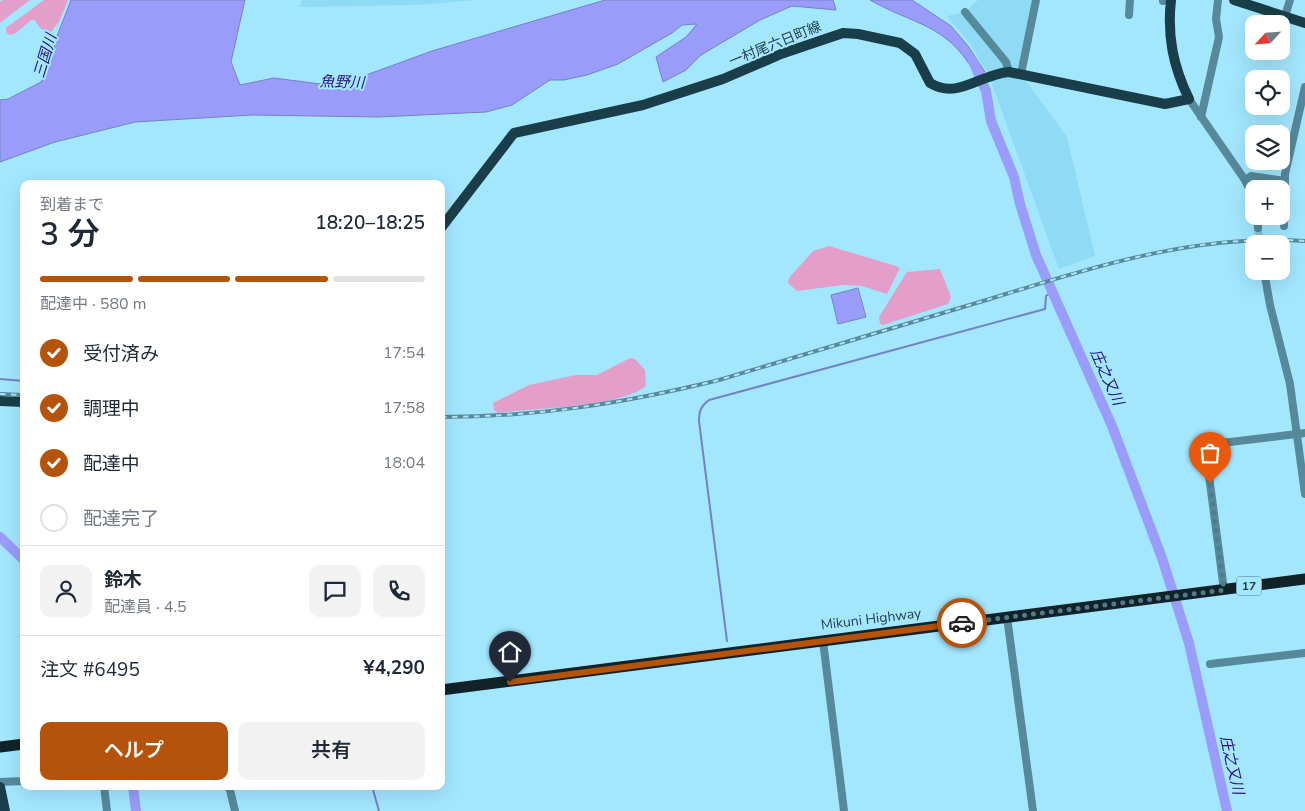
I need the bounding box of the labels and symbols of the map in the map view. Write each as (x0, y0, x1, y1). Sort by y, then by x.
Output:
north arrow (1245, 15, 1290, 60)
street label: 一村尾六日町線 (726, 17, 824, 71)
water label: 三国川 (29, 30, 62, 80)
water label: 魚野川 (319, 71, 367, 93)
water label: 庄之又川 (1086, 346, 1129, 410)
pin (1189, 432, 1231, 483)
road number: 17 (1236, 576, 1262, 596)
courier (937, 598, 987, 648)
street label: Mikuni Highway (820, 603, 923, 635)
pin (489, 631, 531, 682)
water label: 庄之又川 (1216, 734, 1249, 798)

